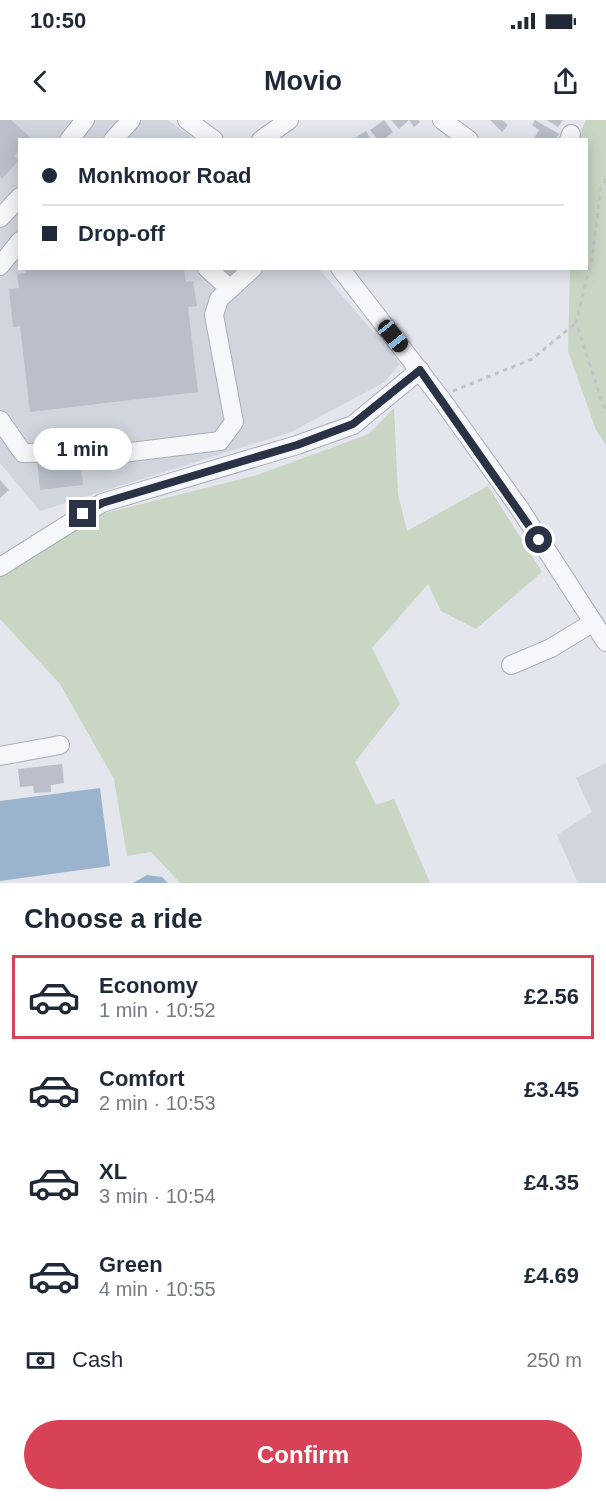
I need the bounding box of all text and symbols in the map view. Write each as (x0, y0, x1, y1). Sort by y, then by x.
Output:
text: 10:50 (30, 8, 86, 33)
icon: back (24, 65, 57, 98)
icon: share (549, 65, 582, 98)
text: Movio (264, 66, 342, 96)
text: Monkmoor Road (78, 163, 252, 188)
text: Drop-off (78, 221, 165, 246)
car (375, 316, 411, 356)
callout: 1 min (34, 427, 132, 469)
text: 1 min (56, 438, 109, 460)
route end (69, 500, 96, 527)
route start (525, 526, 552, 553)
text: Choose a ride (24, 904, 203, 934)
icon: car (27, 970, 81, 1024)
text: Economy (99, 973, 198, 998)
text: £2.56 (524, 984, 579, 1009)
text: 1 min · 10:52 (99, 999, 216, 1021)
icon: car (27, 1063, 81, 1117)
text: Comfort (99, 1066, 185, 1091)
text: £3.45 (524, 1077, 579, 1102)
text: 2 min · 10:53 (99, 1092, 216, 1114)
icon: car (27, 1156, 81, 1210)
text: XL (99, 1159, 127, 1184)
text: £4.35 (524, 1170, 579, 1195)
text: 3 min · 10:54 (99, 1185, 216, 1207)
icon: car (27, 1249, 81, 1303)
text: Green (99, 1252, 163, 1277)
text: £4.69 (524, 1263, 579, 1288)
text: 4 min · 10:55 (99, 1278, 216, 1300)
icon: cash (24, 1344, 57, 1377)
text: Cash (72, 1347, 123, 1372)
text: 250 m (526, 1349, 582, 1371)
button: Confirm (24, 1420, 582, 1489)

